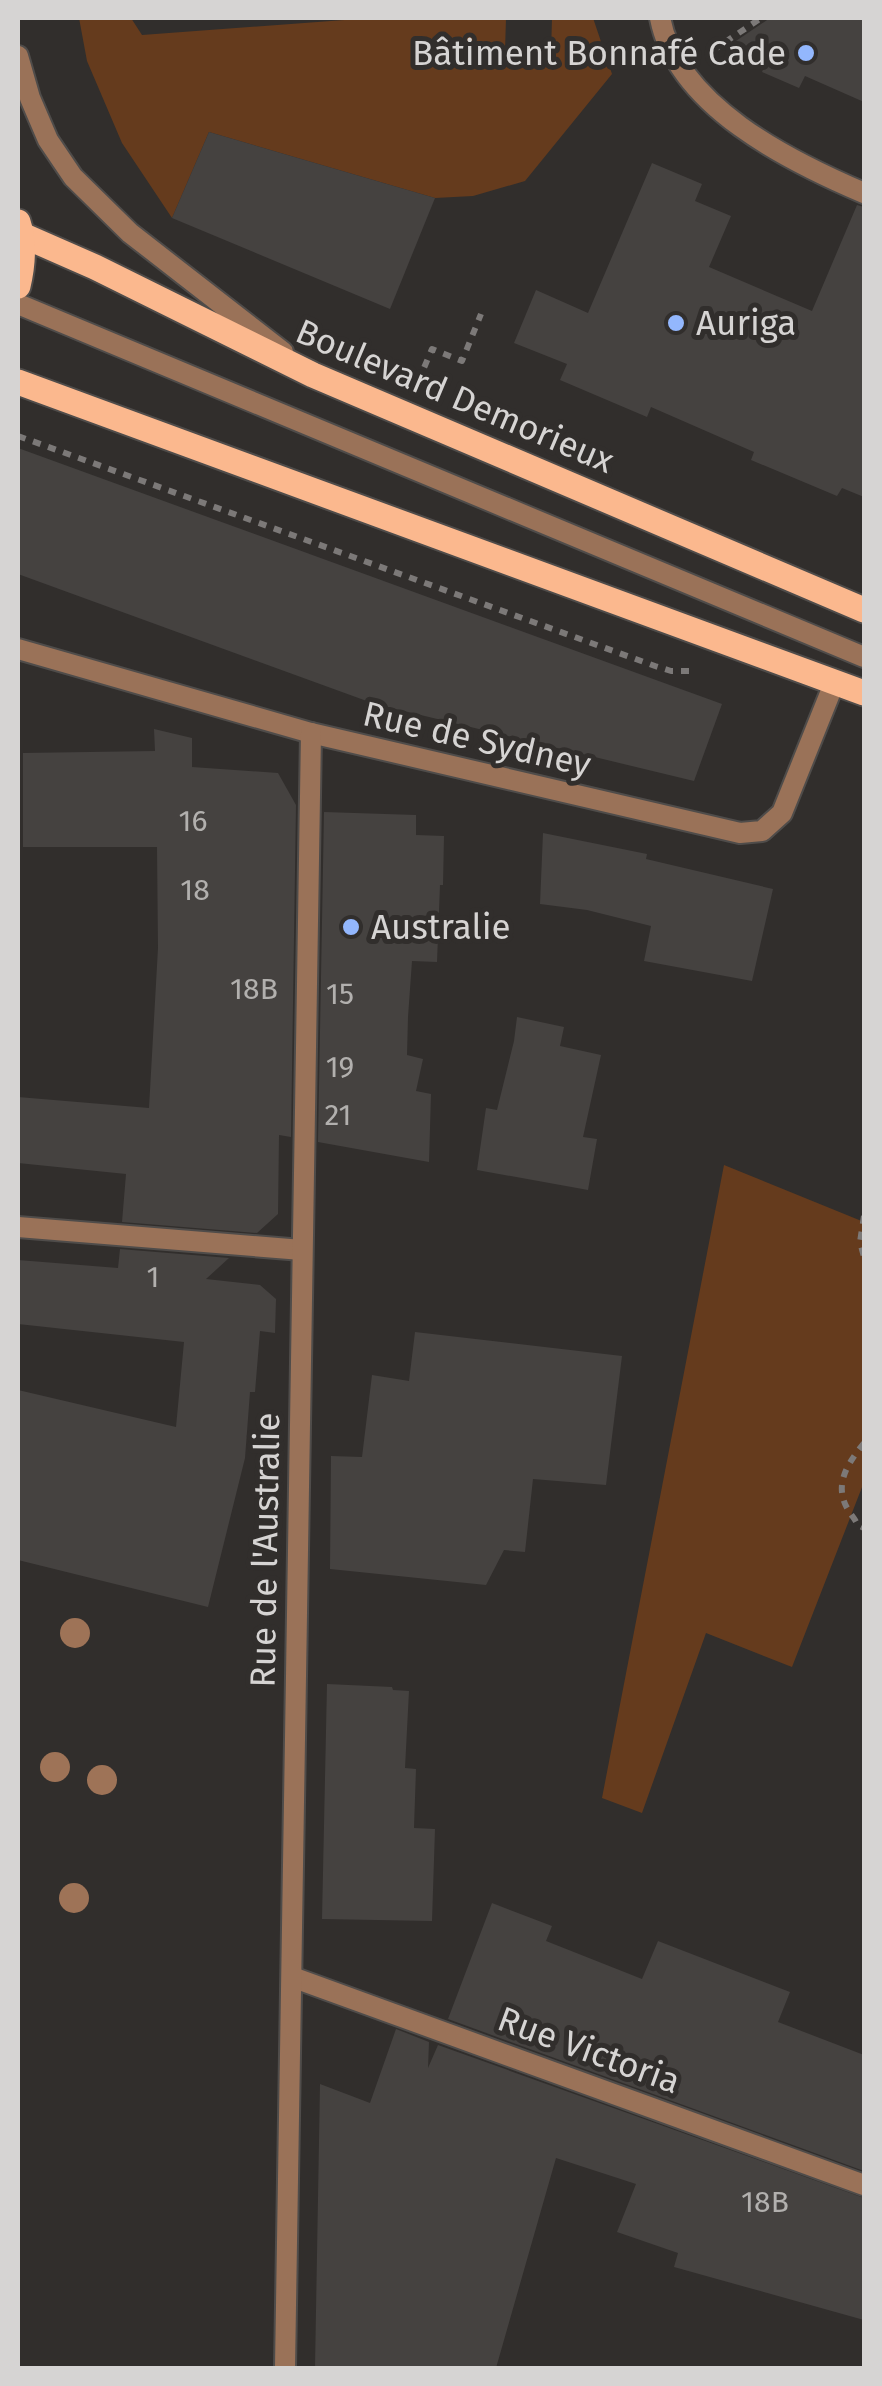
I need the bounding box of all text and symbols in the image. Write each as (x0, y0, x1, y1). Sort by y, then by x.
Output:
place label: Bâtiment Bonnafé Cade (412, 32, 786, 74)
marker: Bâtiment Bonnafé Cade (795, 42, 817, 64)
place label: Auriga (696, 302, 796, 344)
street label: Boulevard Demorieux (290, 310, 620, 482)
marker: Auriga (665, 312, 687, 334)
street label: Rue de Sydney (359, 692, 595, 786)
house number: 16 (179, 803, 207, 839)
house number: 18 (180, 872, 210, 908)
place label: Australie (371, 906, 511, 948)
marker: Australie (340, 916, 362, 938)
house number: 18B (230, 971, 278, 1007)
house number: 15 (326, 976, 354, 1012)
house number: 19 (326, 1049, 354, 1085)
house number: 21 (324, 1097, 352, 1133)
house number: 1 (147, 1259, 160, 1295)
street label: Rue de l'Australie (242, 1412, 288, 1688)
street label: Rue Victoria (492, 1998, 686, 2102)
house number: 18B (741, 2184, 789, 2220)

